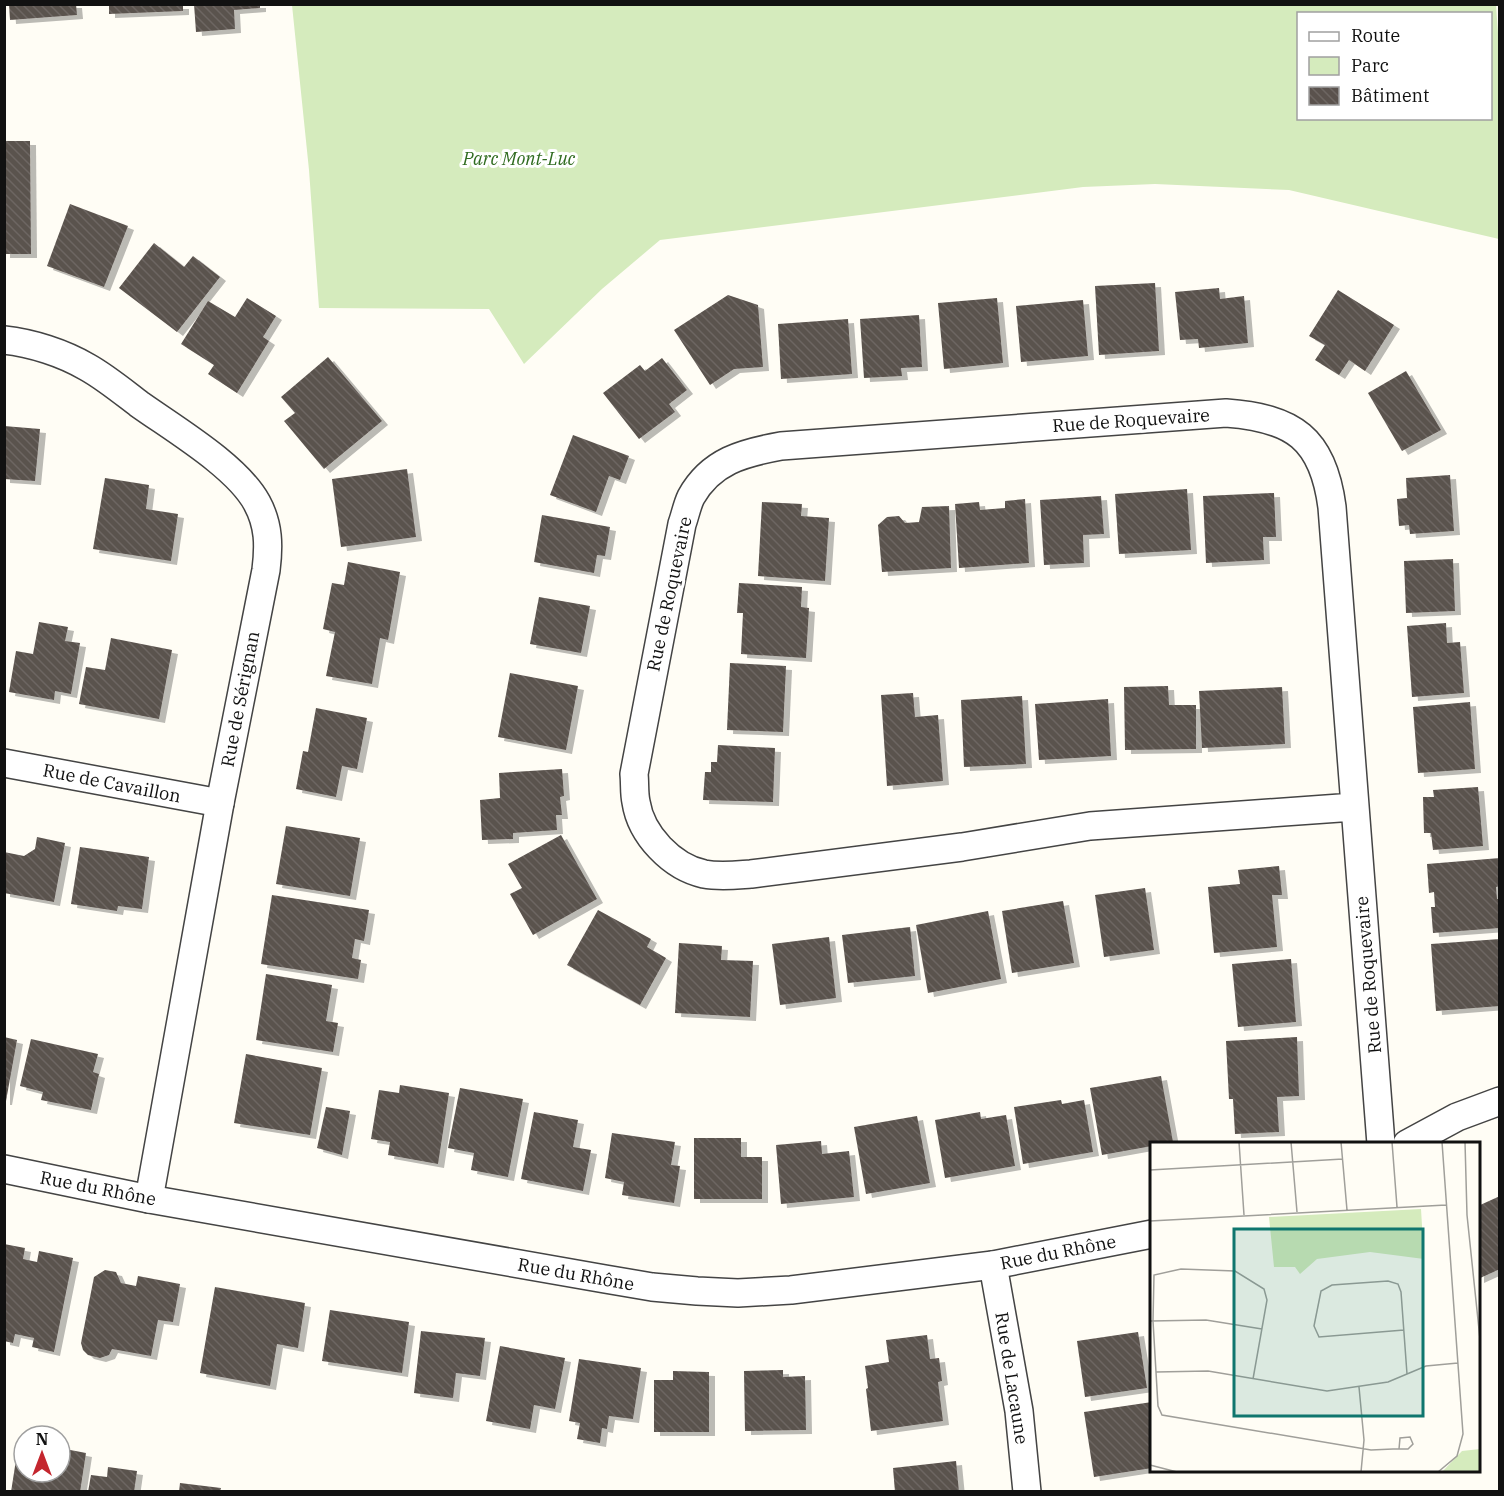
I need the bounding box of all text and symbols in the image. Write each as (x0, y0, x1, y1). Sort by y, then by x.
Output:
legend (1297, 12, 1492, 120)
text: Route (1351, 24, 1400, 47)
text: Parc (1351, 54, 1389, 77)
text: Bâtiment (1351, 84, 1429, 107)
park label: Parc Mont-Luc (462, 147, 576, 170)
street label: Rue de Roquevaire (1051, 403, 1211, 437)
street label: Rue de Roquevaire (641, 514, 697, 674)
street label: Rue de Sérignan (216, 629, 264, 769)
street label: Rue de Cavaillon (41, 758, 183, 808)
street label: Rue de Roquevaire (1350, 895, 1386, 1055)
inset map (1150, 1142, 1480, 1472)
street label: Rue du Rhône (38, 1165, 158, 1211)
street label: Rue du Rhône (998, 1229, 1118, 1275)
street label: Rue du Rhône (516, 1252, 636, 1296)
street label: Rue de Lacaune (990, 1310, 1034, 1446)
north arrow (12, 1424, 72, 1484)
text: N (36, 1429, 48, 1449)

